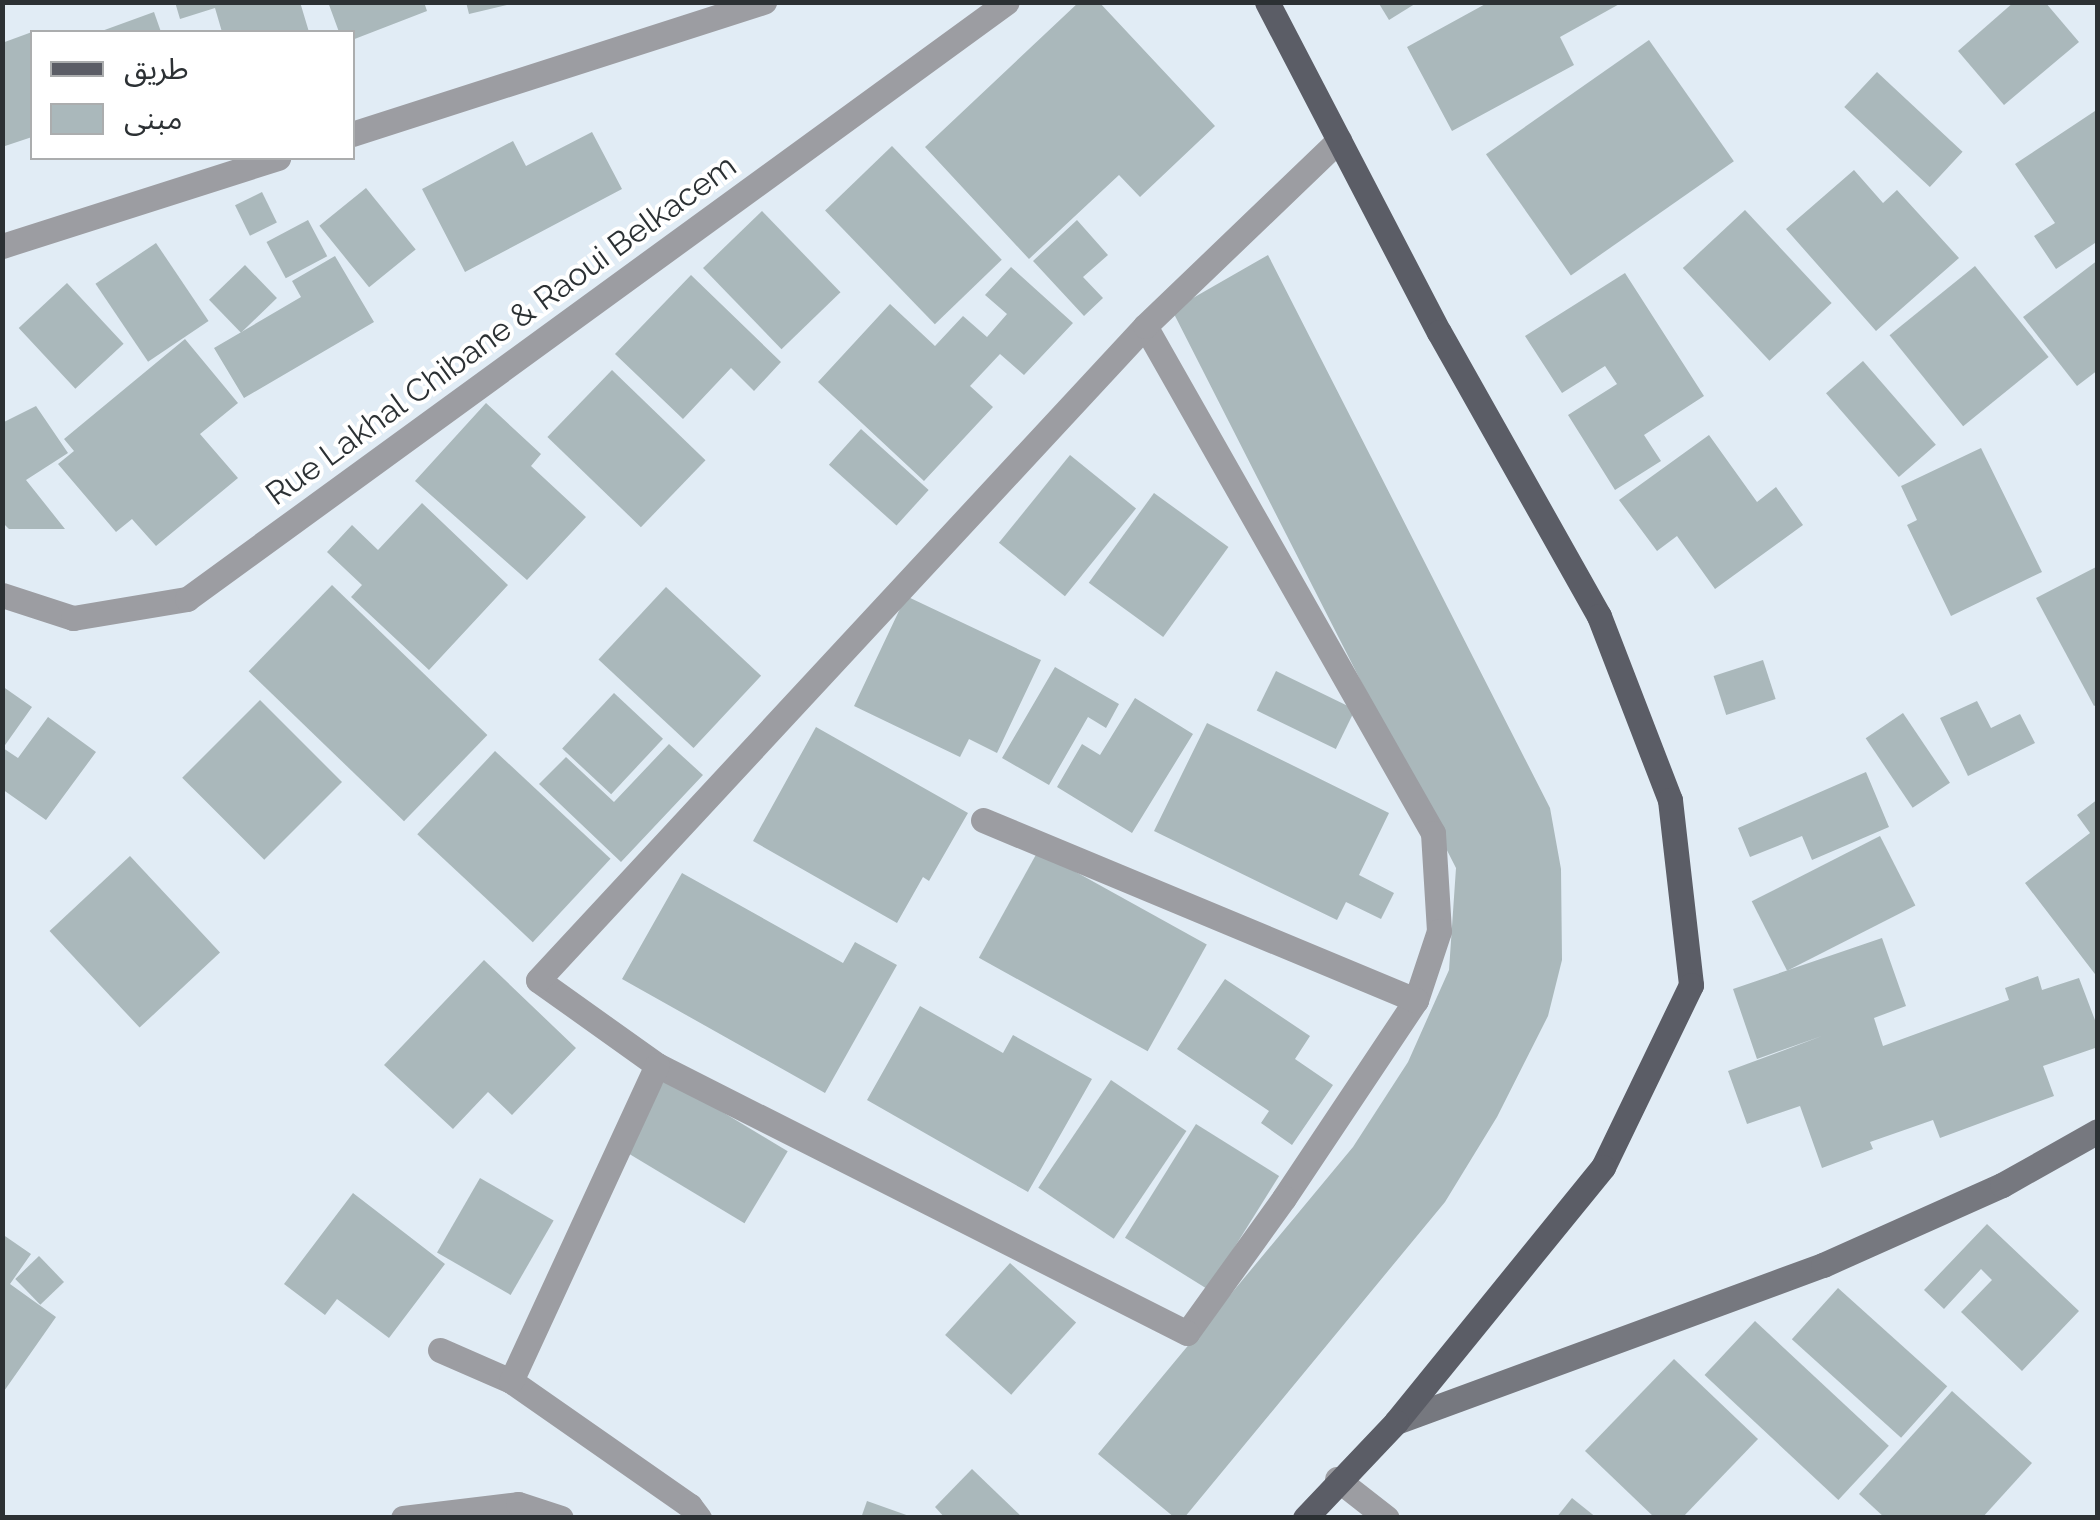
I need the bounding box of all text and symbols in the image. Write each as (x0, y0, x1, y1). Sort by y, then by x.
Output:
legend (30, 30, 355, 160)
text: طريق (124, 51, 189, 86)
text: مبنى (124, 101, 182, 136)
street label: Rue Lakhal Chibane & Raoui Belkacem (258, 146, 744, 514)

